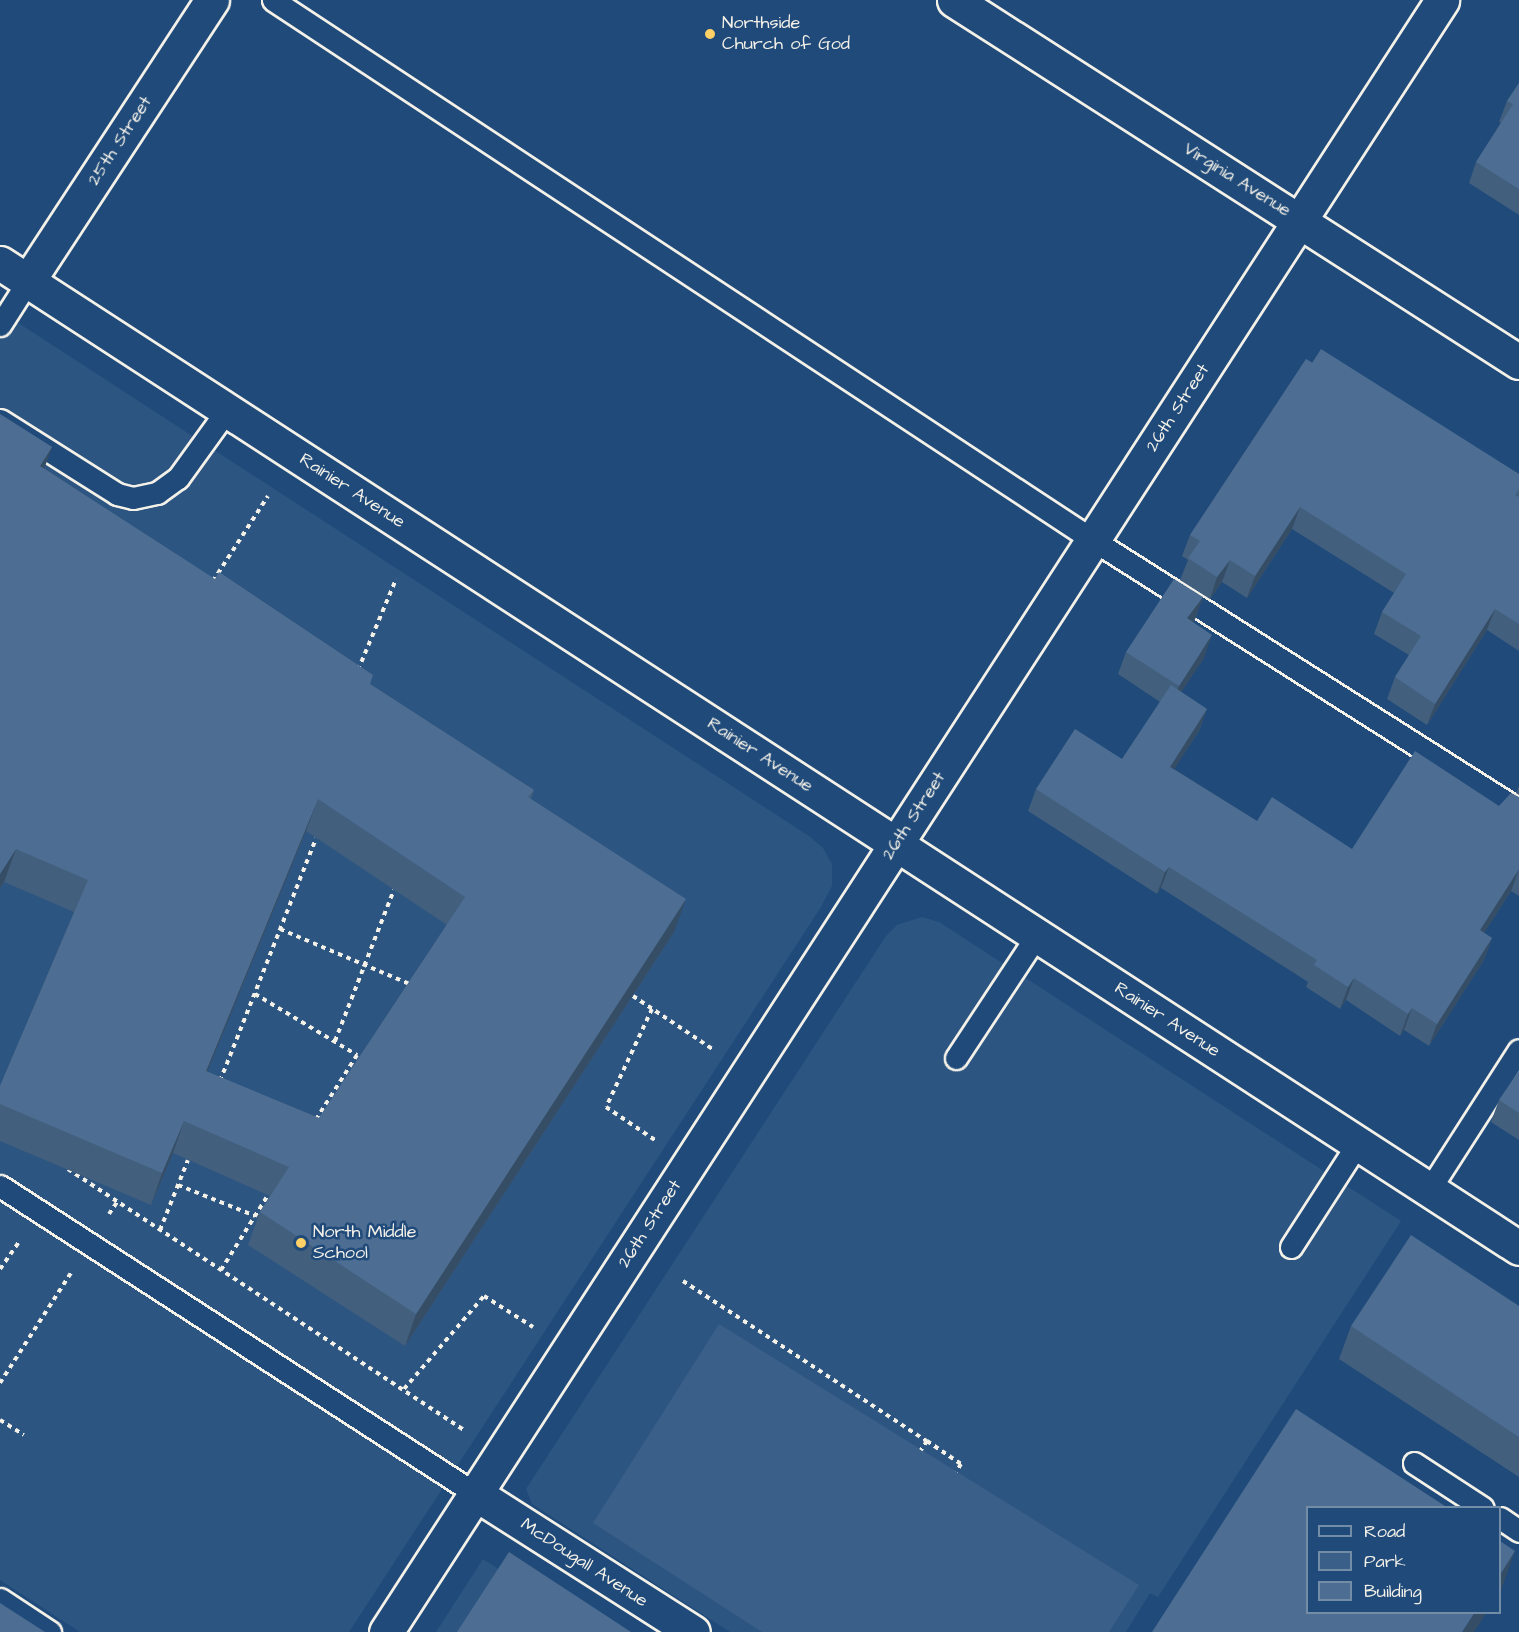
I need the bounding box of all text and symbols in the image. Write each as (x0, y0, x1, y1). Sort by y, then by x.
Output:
place label: Northside Church of God (722, 13, 850, 56)
marker: Northside Church of God (703, 27, 717, 41)
street label: 25th Street (83, 92, 157, 190)
street label: Virginia Avenue (1179, 138, 1295, 222)
street label: 26th Street (1142, 360, 1214, 456)
street label: Rainier Avenue (295, 449, 409, 533)
street label: Rainier Avenue (703, 713, 817, 797)
street label: 26th Street (878, 768, 950, 864)
street label: Rainier Avenue (1110, 978, 1224, 1062)
street label: 26th Street (614, 1176, 686, 1272)
place label: North Middle School (313, 1222, 416, 1264)
marker: North Middle School (294, 1236, 308, 1250)
legend (1306, 1506, 1501, 1614)
street label: McDougall Avenue (516, 1514, 652, 1612)
text: Road (1364, 1519, 1405, 1544)
text: Park (1364, 1549, 1406, 1574)
text: Building (1364, 1579, 1422, 1604)

